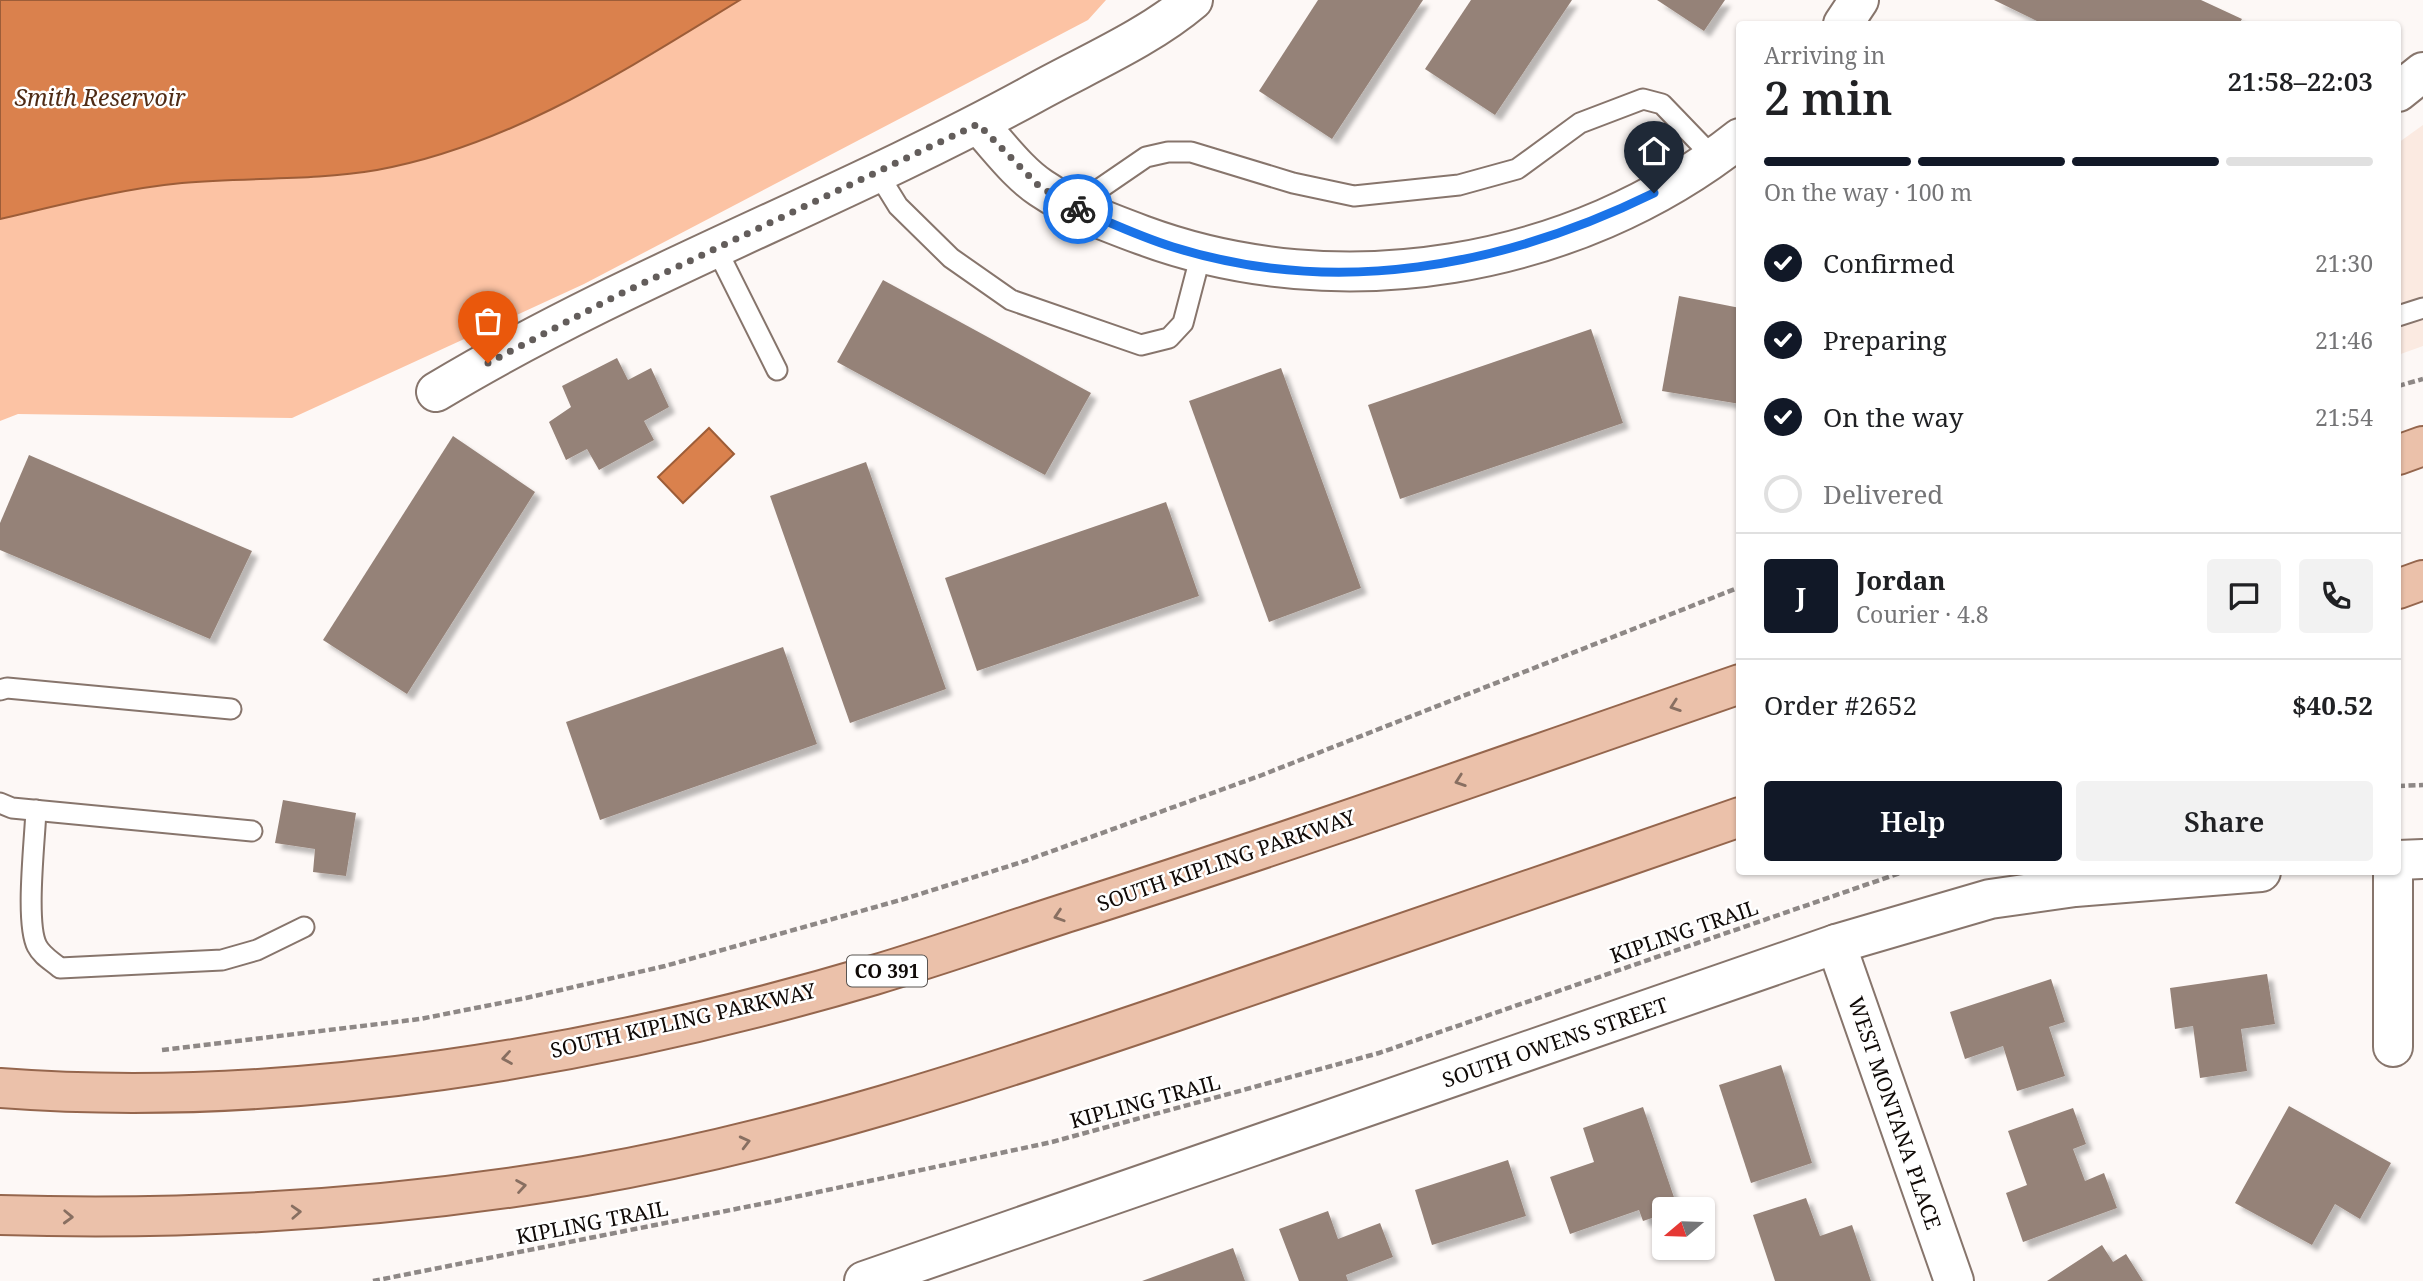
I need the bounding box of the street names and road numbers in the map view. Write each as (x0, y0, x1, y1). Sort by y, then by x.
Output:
street label: SOUTH KIPLING PARKWAY (1093, 802, 1360, 917)
street label: KIPLING TRAIL (1606, 893, 1762, 969)
road number: CO 391 (847, 956, 927, 987)
street label: SOUTH KIPLING PARKWAY (548, 976, 819, 1064)
street label: SOUTH OWENS STREET (1438, 990, 1672, 1094)
street label: WEST MONTANA PLACE (1842, 993, 1948, 1233)
street label: KIPLING TRAIL (1067, 1067, 1223, 1135)
street label: KIPLING TRAIL (513, 1194, 671, 1250)

